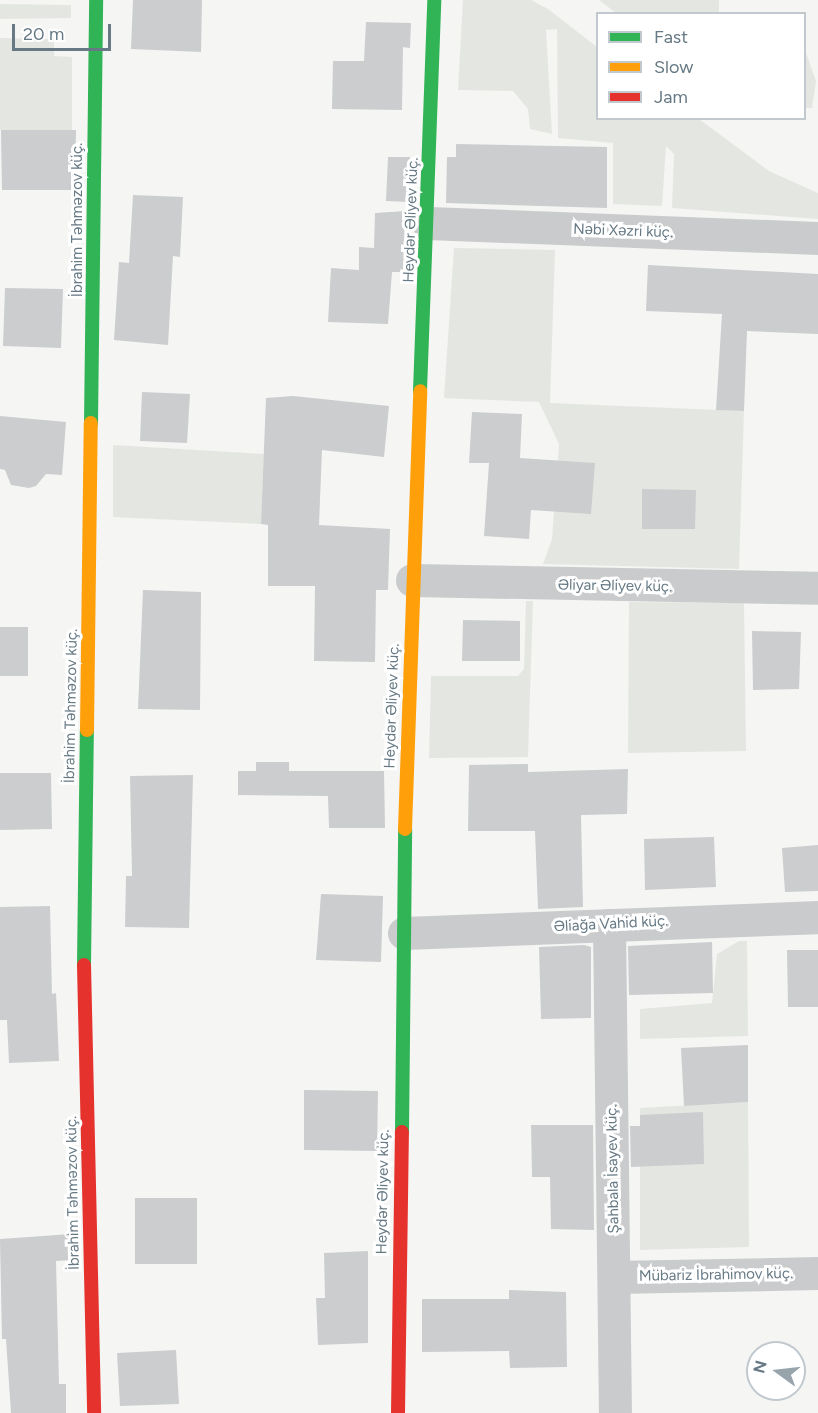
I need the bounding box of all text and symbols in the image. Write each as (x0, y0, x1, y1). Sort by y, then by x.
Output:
scale bar (15, 12, 114, 50)
legend (596, 12, 806, 120)
text: 20 m (23, 23, 64, 45)
text: Fast (654, 26, 688, 48)
text: Slow (654, 56, 693, 78)
text: Jam (654, 86, 688, 108)
street label: İbrahim Təhməzov küç. (69, 143, 87, 297)
street label: Heydər Əliyev küç. (400, 157, 422, 283)
street label: Nəbi Xəzri küç. (573, 220, 673, 242)
street label: Əliyar Əliyev küç. (558, 576, 672, 596)
street label: İbrahim Təhməzov küç. (61, 629, 81, 783)
street label: Heydər Əliyev küç. (381, 643, 403, 769)
street label: Əliağa Vahid küç. (553, 912, 669, 936)
street label: Şahbala İsayev küç. (603, 1104, 623, 1234)
street label: İbrahim Təhməzov küç. (63, 1116, 83, 1270)
street label: Heydər Əliyev küç. (373, 1129, 393, 1255)
street label: Mübariz İbrahimov küç. (639, 1265, 793, 1285)
north arrow (746, 1341, 806, 1401)
text: N (749, 1358, 771, 1375)

